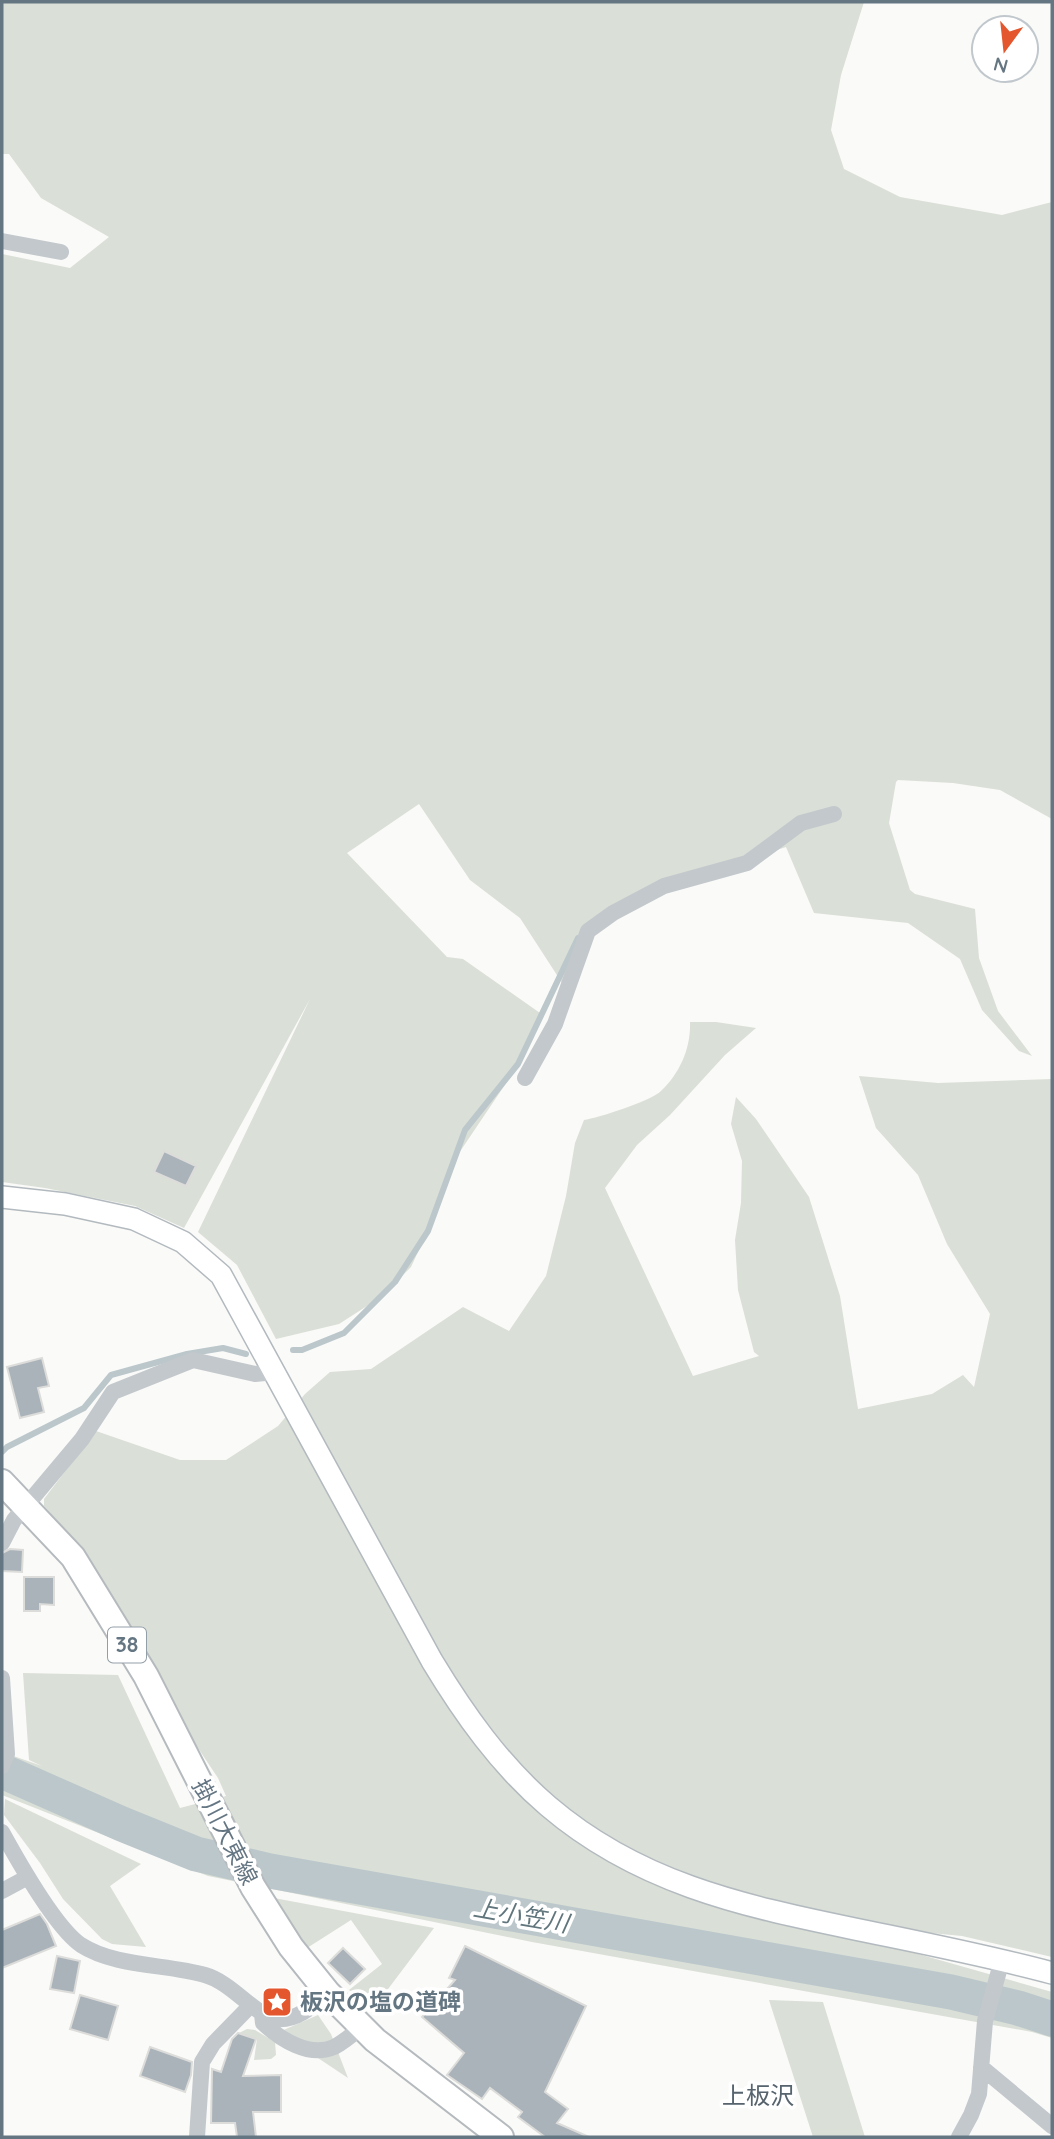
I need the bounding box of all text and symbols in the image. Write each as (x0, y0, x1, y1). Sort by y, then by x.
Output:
north arrow (970, 14, 1040, 84)
text: N (991, 52, 1010, 79)
road number: 38 (108, 1628, 146, 1662)
street label: 掛川大東線 (186, 1774, 264, 1890)
water label: 上小笠川 (471, 1892, 574, 1939)
place icon: 板沢の塩の道碑 (260, 1985, 294, 2019)
place label: 板沢の塩の道碑 (300, 1987, 461, 2016)
district label: 上板沢 (722, 2080, 794, 2110)

